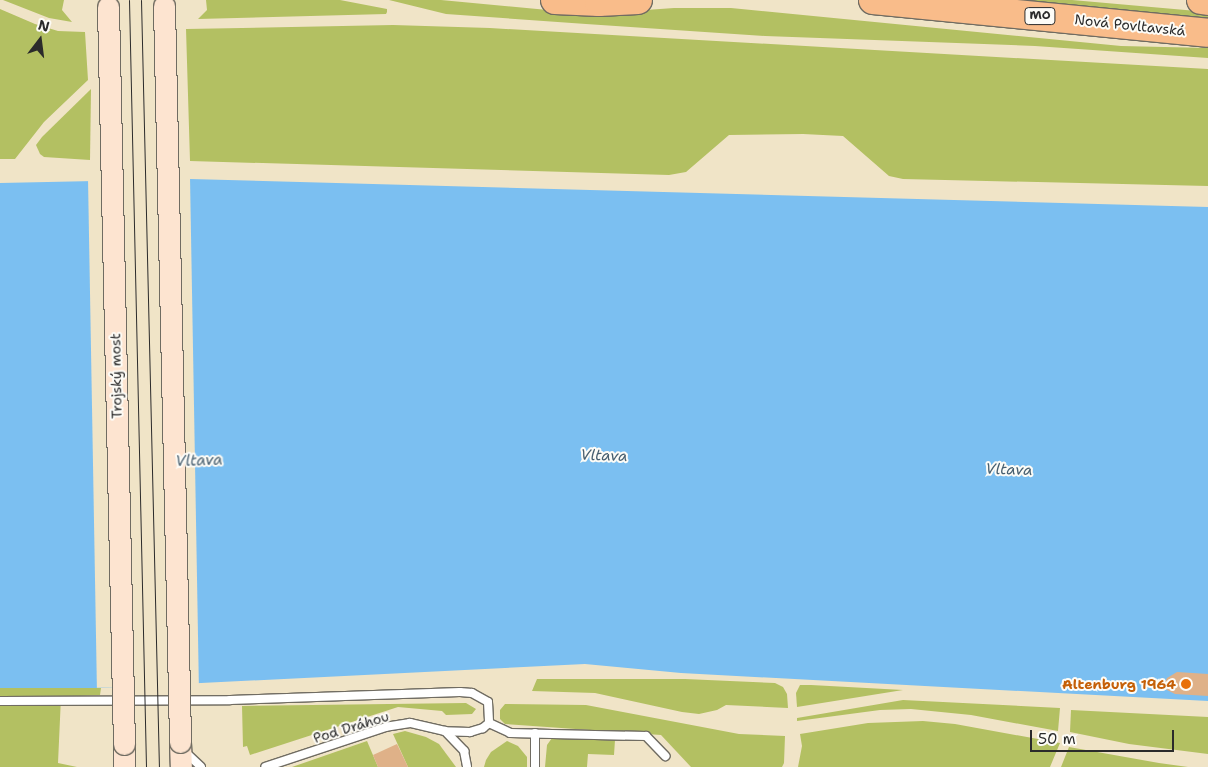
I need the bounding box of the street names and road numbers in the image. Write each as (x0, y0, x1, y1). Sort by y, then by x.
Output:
road number: MO (1024, 7, 1056, 26)
street label: Nová Povltavská (1074, 11, 1186, 39)
street label: Trojský most (107, 333, 125, 419)
street label: Pod Dráhou (311, 708, 391, 746)

